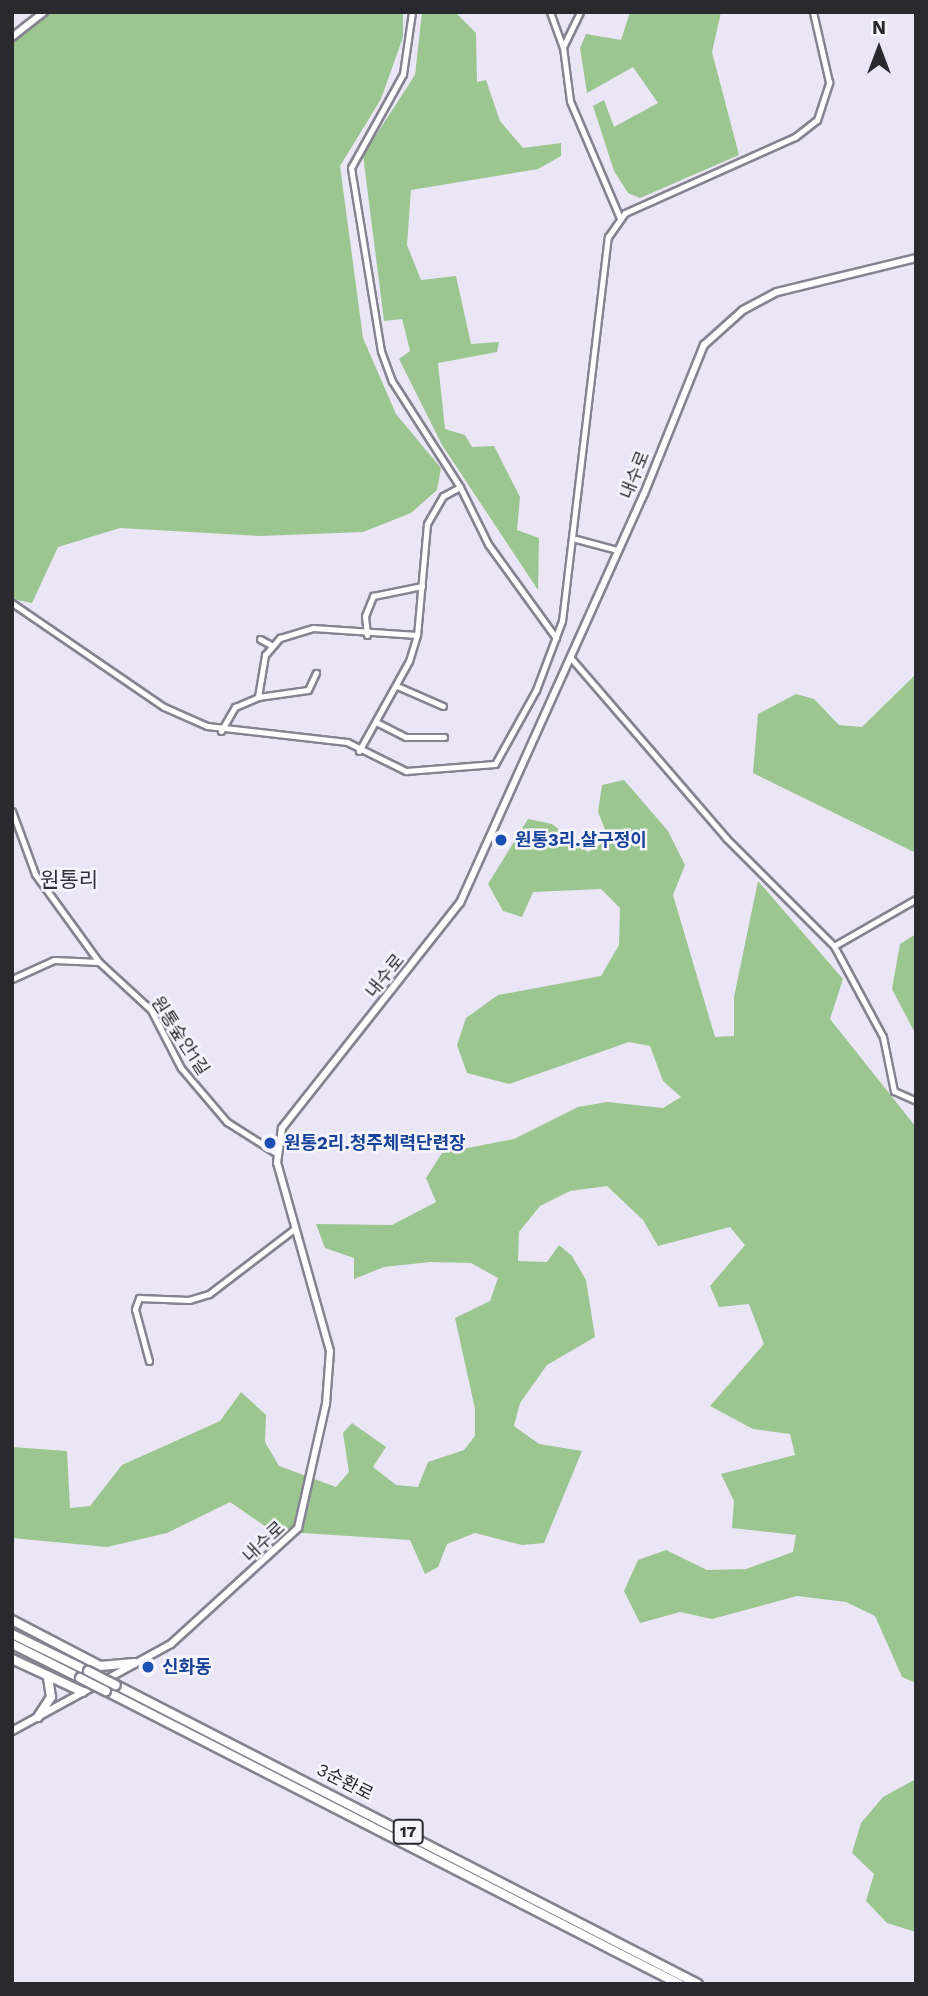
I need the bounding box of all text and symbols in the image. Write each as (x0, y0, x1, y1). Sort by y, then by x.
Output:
north arrow (844, 14, 914, 84)
text: N (872, 16, 886, 39)
street label: 내수로 (616, 448, 654, 502)
place label: 원통3리.살구정이 (515, 829, 647, 851)
marker: 원통3리.살구정이 (493, 832, 509, 848)
district label: 원통리 (40, 867, 98, 893)
street label: 내수로 (361, 950, 409, 1002)
street label: 원통숲안1길 (146, 992, 214, 1080)
place label: 원통2리.청주체력단련장 (284, 1132, 466, 1154)
marker: 원통2리.청주체력단련장 (262, 1135, 278, 1151)
street label: 내수로 (238, 1517, 290, 1567)
place label: 신화동 (162, 1656, 212, 1678)
marker: 신화동 (140, 1659, 156, 1675)
street label: 3순환로 (313, 1759, 377, 1805)
road number: 17 (392, 1820, 424, 1844)

